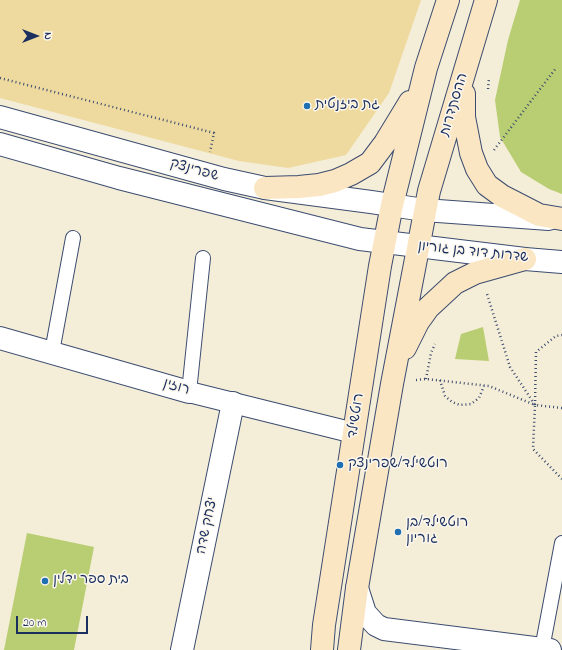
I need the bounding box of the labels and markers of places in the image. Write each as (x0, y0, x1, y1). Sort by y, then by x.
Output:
place label: גת ביזנטית (315, 98, 380, 114)
marker: גת ביזנטית (302, 101, 312, 111)
place label: רוטשילד/שפרינצק (348, 457, 448, 473)
marker: רוטשילד/שפרינצק (335, 460, 345, 470)
place label: רוטשילד/בן גוריון (406, 516, 468, 548)
marker: רוטשילד/בן גוריון (393, 527, 403, 537)
place label: בית ספר ידלין (53, 573, 129, 589)
marker: בית ספר ידלין (40, 576, 50, 586)

